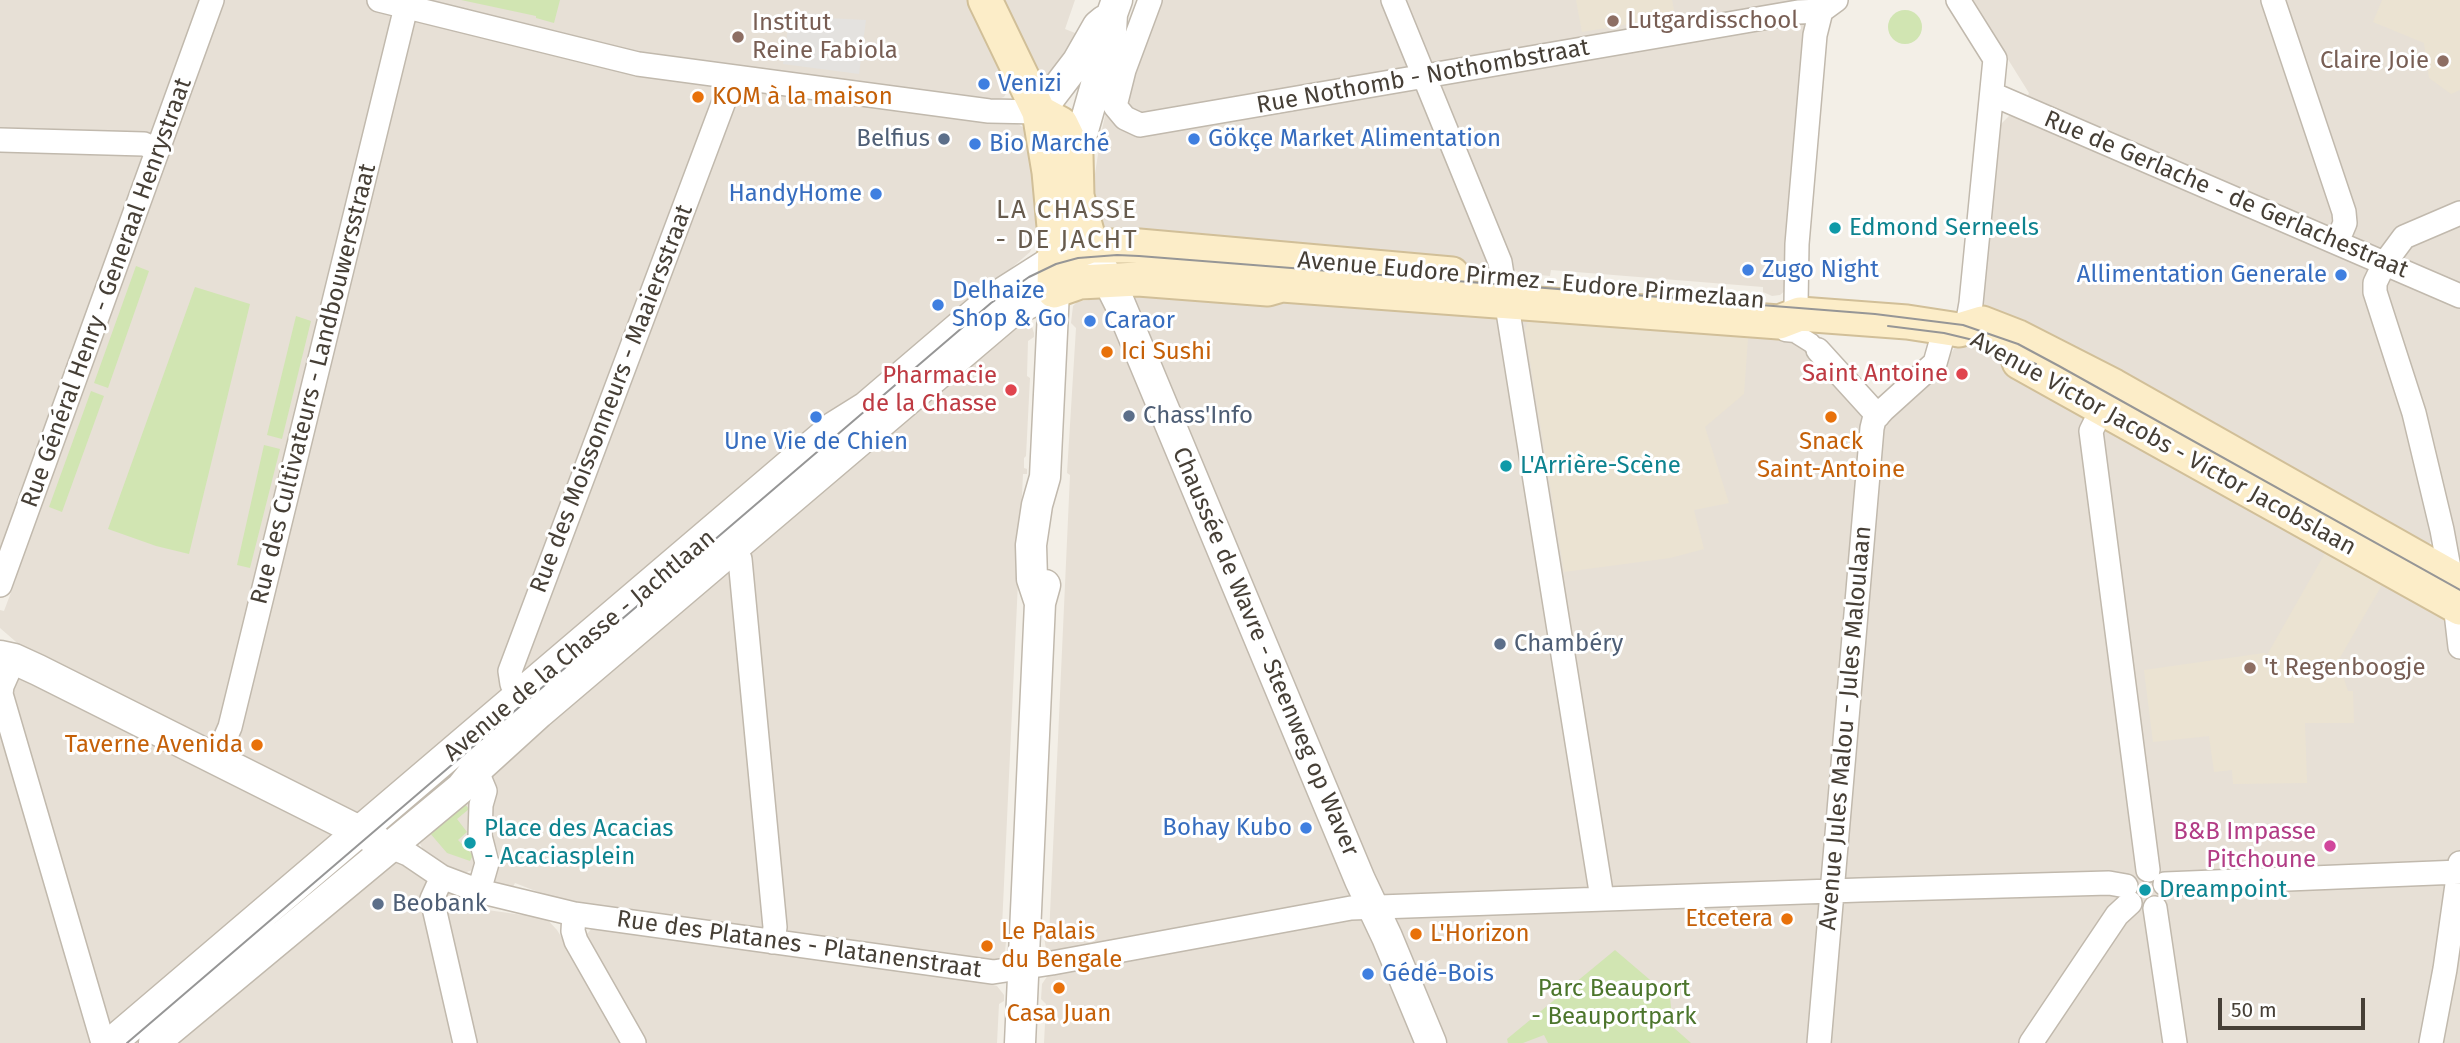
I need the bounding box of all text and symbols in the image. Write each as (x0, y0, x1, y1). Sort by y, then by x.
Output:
place label: Lutgardisschool (1627, 7, 1798, 35)
place label: Institut Reine Fabiola (752, 9, 898, 65)
marker: Lutgardisschool (1605, 13, 1621, 29)
marker: Institut Reine Fabiola (730, 29, 746, 45)
street label: Rue Nothomb - Nothombstraat (1254, 34, 1592, 120)
place label: Claire Joie (2320, 47, 2429, 75)
marker: Claire Joie (2435, 53, 2451, 69)
place label: Venizi (998, 70, 1062, 98)
street label: Rue Général Henry - Generaal Henrystraat (16, 74, 198, 512)
marker: Venizi (976, 76, 992, 92)
place label: KOM à la maison (712, 83, 893, 111)
marker: KOM à la maison (690, 89, 706, 105)
street label: Rue de Gerlache - de Gerlachestraat (2039, 105, 2413, 285)
place label: Belfius (856, 125, 930, 153)
place label: Gökçe Market Alimentation (1208, 125, 1501, 153)
place label: Bio Marché (989, 130, 1110, 158)
marker: Belfius (936, 131, 952, 147)
marker: Gökçe Market Alimentation (1186, 131, 1202, 147)
marker: Bio Marché (967, 136, 983, 152)
street label: Rue des Cultivateurs - Landbouwersstraat (245, 161, 383, 607)
place label: HandyHome (728, 180, 862, 208)
marker: HandyHome (868, 186, 884, 202)
district label: LA CHASSE - DE JACHT (997, 195, 1137, 256)
street label: Rue des Moissonneurs - Maaiersstraat (524, 201, 700, 597)
place label: Edmond Serneels (1849, 214, 2039, 242)
marker: Edmond Serneels (1827, 220, 1843, 236)
street label: Avenue Eudore Pirmez - Eudore Pirmezlaan (1296, 246, 1766, 316)
place label: Zugo Night (1762, 256, 1879, 284)
place label: Allimentation Generale (2077, 261, 2327, 289)
marker: Zugo Night (1740, 262, 1756, 278)
marker: Allimentation Generale (2333, 267, 2349, 283)
place label: Delhaize Shop & Go (952, 277, 1067, 333)
marker: Delhaize Shop & Go (930, 297, 946, 313)
place label: Caraor (1104, 307, 1175, 335)
marker: Caraor (1082, 313, 1098, 329)
street label: Avenue Victor Jacobs - Victor Jacobslaan (1965, 326, 2361, 562)
place label: Ici Sushi (1121, 338, 1212, 366)
marker: Ici Sushi (1099, 344, 1115, 360)
place label: Saint Antoine (1802, 360, 1948, 388)
place label: Pharmacie de la Chasse (862, 362, 997, 418)
marker: Saint Antoine (1954, 366, 1970, 382)
marker: Pharmacie de la Chasse (1003, 382, 1019, 398)
place label: Chass'Info (1143, 402, 1253, 430)
marker: Chass'Info (1121, 408, 1137, 424)
marker: Une Vie de Chien (808, 409, 824, 425)
marker: Snack Saint-Antoine (1823, 409, 1839, 425)
place label: Une Vie de Chien (724, 428, 908, 456)
place label: Snack Saint-Antoine (1757, 428, 1905, 484)
street label: Chaussée de Wavre - Steenweg op Waver (1165, 443, 1365, 861)
place label: L'Arrière-Scène (1520, 452, 1681, 480)
marker: L'Arrière-Scène (1498, 458, 1514, 474)
street label: Avenue de la Chasse - Jachtlaan (439, 524, 721, 768)
street label: Avenue Jules Malou - Jules Maloulaan (1814, 525, 1878, 931)
place label: Chambéry (1514, 630, 1623, 658)
marker: Chambéry (1492, 636, 1508, 652)
place label: 't Regenboogje (2264, 654, 2426, 682)
marker: 't Regenboogje (2242, 660, 2258, 676)
place label: Taverne Avenida (65, 731, 243, 759)
marker: Taverne Avenida (249, 737, 265, 753)
place label: Bohay Kubo (1162, 814, 1292, 842)
place label: Place des Acacias - Acaciasplein (484, 815, 673, 871)
place label: B&B Impasse Pitchoune (2173, 818, 2316, 874)
marker: Bohay Kubo (1298, 820, 1314, 836)
marker: Place des Acacias - Acaciasplein (462, 835, 478, 851)
marker: B&B Impasse Pitchoune (2322, 838, 2338, 854)
place label: Dreampoint (2159, 876, 2287, 904)
marker: Dreampoint (2137, 882, 2153, 898)
place label: Beobank (392, 890, 487, 918)
marker: Beobank (370, 896, 386, 912)
street label: Rue des Platanes - Platanenstraat (615, 905, 983, 985)
place label: Etcetera (1685, 905, 1773, 933)
marker: Etcetera (1779, 911, 1795, 927)
place label: Le Palais du Bengale (1001, 918, 1122, 974)
place label: L'Horizon (1430, 920, 1530, 948)
marker: L'Horizon (1408, 926, 1424, 942)
marker: Le Palais du Bengale (979, 938, 995, 954)
place label: Gédé-Bois (1382, 960, 1494, 988)
marker: Gédé-Bois (1360, 966, 1376, 982)
park label: Parc Beauport - Beauportpark (1531, 975, 1697, 1031)
marker: Casa Juan (1051, 980, 1067, 996)
scale bar (2222, 984, 2369, 1028)
text: 50 m (2231, 997, 2277, 1023)
place label: Casa Juan (1007, 1000, 1111, 1028)

